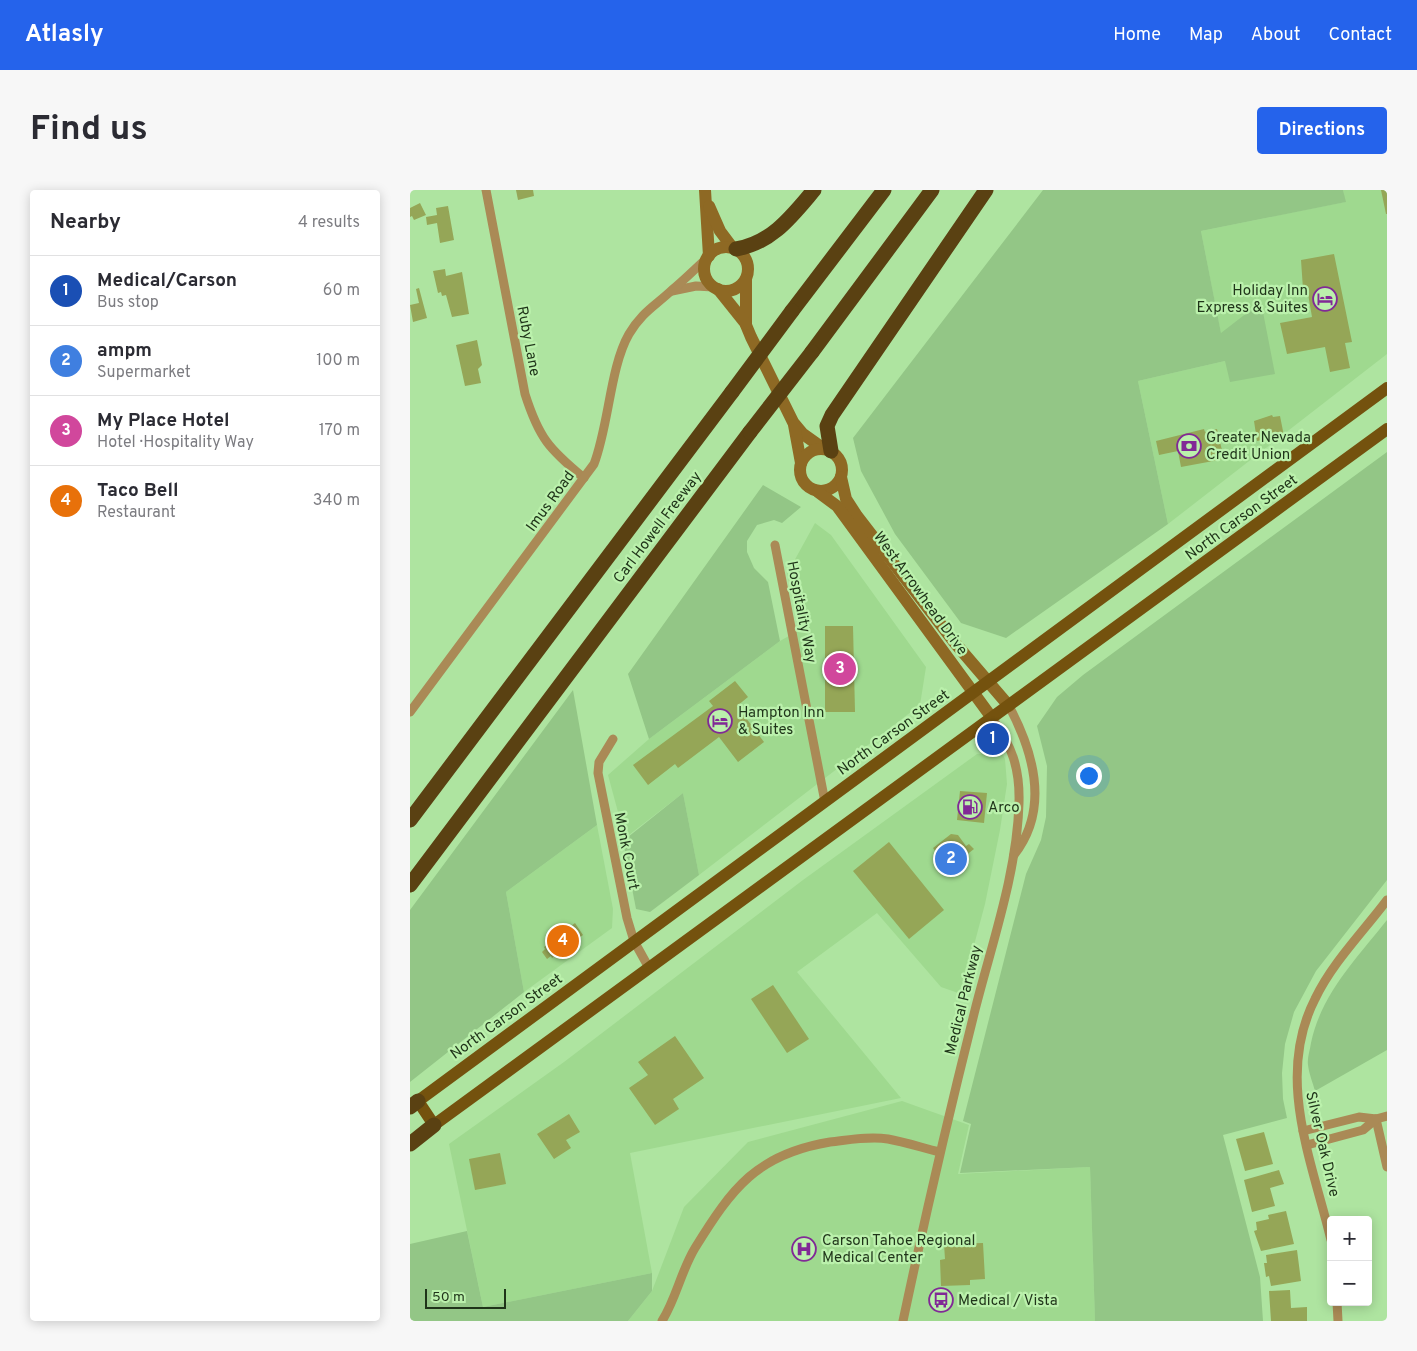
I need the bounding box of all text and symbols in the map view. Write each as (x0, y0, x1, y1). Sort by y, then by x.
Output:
text: Atlasly (25, 20, 104, 50)
text: Home (1113, 24, 1161, 47)
text: Map (1189, 24, 1223, 47)
text: About (1251, 24, 1300, 47)
text: Contact (1328, 24, 1392, 47)
button: Directions (1257, 107, 1387, 154)
text: Find us (30, 108, 148, 152)
text: Nearby (50, 209, 121, 236)
text: 4 results (298, 213, 360, 233)
text: Medical/Carson (97, 269, 237, 293)
text: 1 (63, 281, 69, 301)
text: 60 m (323, 281, 360, 301)
place label: Holiday Inn Express & Suites (1196, 282, 1308, 318)
hotel icon: Holiday Inn Express & Suites (1312, 286, 1338, 312)
text: Bus stop (97, 293, 159, 313)
street label: Ruby Lane (511, 305, 544, 378)
text: ampm (97, 339, 152, 363)
text: 2 (61, 351, 71, 371)
text: 100 m (316, 351, 360, 371)
text: Supermarket (97, 363, 191, 383)
text: My Place Hotel (97, 409, 230, 433)
text: 3 (61, 421, 71, 441)
text: 170 m (319, 421, 360, 441)
place label: Greater Nevada Credit Union (1206, 429, 1311, 465)
text: Hotel · Hospitality Way (97, 433, 254, 453)
bank icon: Greater Nevada Credit Union (1176, 433, 1202, 459)
street label: Imus Road (523, 468, 580, 536)
street label: Carl Howell Freeway (610, 468, 706, 588)
street label: North Carson Street (1182, 471, 1302, 565)
text: Taco Bell (97, 479, 179, 503)
text: 4 (61, 491, 71, 511)
text: 340 m (313, 491, 360, 511)
text: Restaurant (97, 503, 176, 523)
street label: West Arrowhead Drive (869, 528, 971, 659)
street label: Hospitality Way (781, 560, 820, 665)
pin: 3 (824, 650, 856, 688)
street label: North Carson Street (834, 686, 954, 780)
place label: Hampton Inn & Suites (738, 704, 824, 740)
hotel icon: Hampton Inn & Suites (707, 708, 733, 734)
pin: 1 (977, 720, 1009, 758)
your location (1076, 763, 1102, 789)
fuel station icon: Arco (957, 794, 983, 820)
place label: Arco (988, 799, 1020, 818)
street label: Monk Court (609, 811, 642, 892)
pin: 2 (935, 840, 967, 878)
pin: 4 (547, 922, 579, 960)
street label: Medical Parkway (942, 943, 987, 1057)
street label: North Carson Street (447, 970, 567, 1064)
street label: Silver Oak Drive (1300, 1090, 1343, 1199)
map controls (1327, 1216, 1372, 1306)
button: + (1327, 1216, 1372, 1261)
place label: Carson Tahoe Regional Medical Center (822, 1232, 975, 1268)
hospital icon: Carson Tahoe Regional Medical Center (791, 1236, 817, 1262)
button: − (1327, 1261, 1372, 1306)
scale bar (425, 1286, 506, 1309)
bus stop icon: Medical / Vista (928, 1287, 954, 1313)
text: 50 m (432, 1289, 465, 1306)
place label: Medical / Vista (958, 1292, 1058, 1311)

